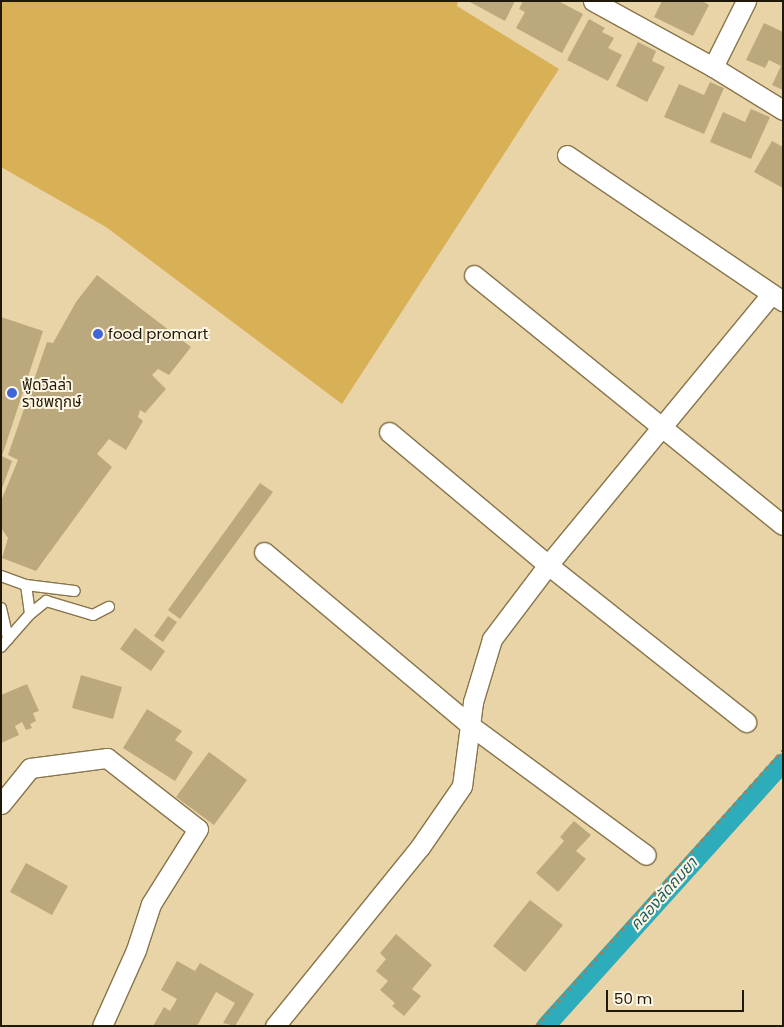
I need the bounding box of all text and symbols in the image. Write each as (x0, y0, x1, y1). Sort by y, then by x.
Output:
place label: food promart (108, 325, 208, 343)
marker: food promart (92, 328, 104, 340)
place label: ฟู้ดวิลล่า ราชพฤกษ์ (22, 375, 82, 410)
marker: ฟู้ดวิลล่า ราชพฤกษ์ (6, 387, 18, 399)
water label: คลองลัดถมยา (626, 854, 702, 934)
scale bar (609, 980, 746, 1012)
text: 50 m (614, 988, 652, 1009)

